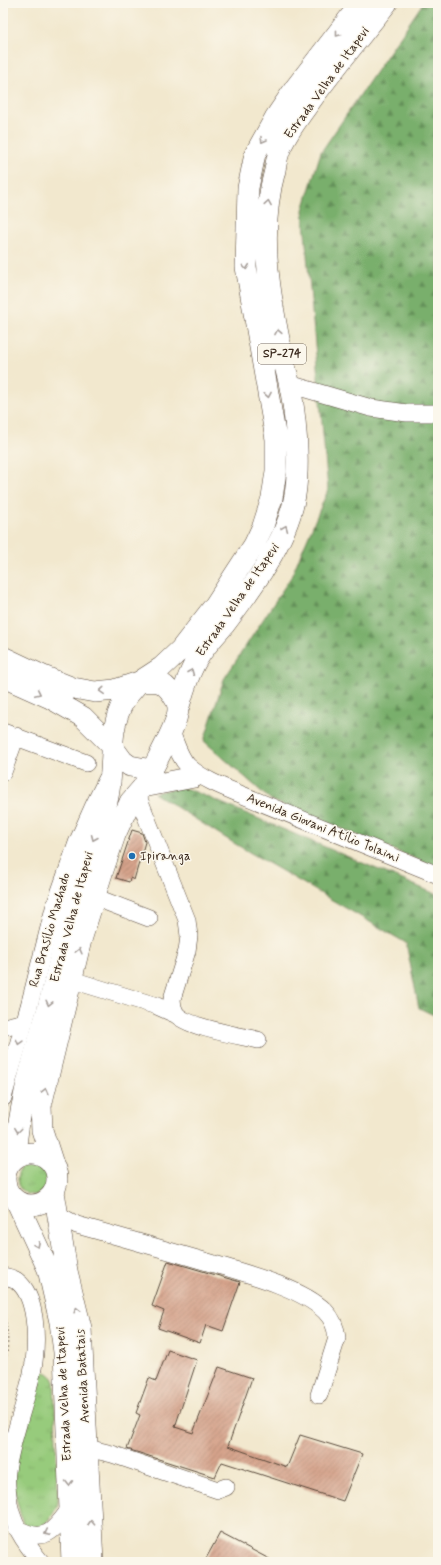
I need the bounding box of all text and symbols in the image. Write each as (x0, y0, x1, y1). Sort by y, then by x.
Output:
street label: Estrada Velha de Itapevi (281, 24, 373, 142)
one-way arrow (335, 29, 342, 36)
one-way arrow (260, 136, 267, 143)
one-way arrow (263, 200, 272, 206)
one-way arrow (242, 264, 251, 270)
one-way arrow (274, 329, 283, 335)
road number: SP-274 (258, 344, 306, 364)
one-way arrow (264, 392, 272, 398)
one-way arrow (280, 525, 288, 532)
street label: Estrada Velha de Itapevi (192, 540, 284, 660)
one-way arrow (186, 668, 194, 676)
one-way arrow (99, 686, 105, 695)
one-way arrow (34, 688, 42, 696)
street label: Avenida Giovani Atílio Tolaini (244, 789, 402, 867)
one-way arrow (91, 834, 99, 841)
place label: Ipiranga (140, 848, 191, 865)
street label: Estrada Velha de Itapevi (46, 850, 98, 984)
marker: Ipiranga (127, 851, 137, 861)
street label: Rua Brasílio Machado (26, 871, 74, 989)
one-way arrow (74, 948, 82, 955)
one-way arrow (45, 1000, 53, 1007)
one-way arrow (15, 1039, 24, 1046)
one-way arrow (40, 1088, 48, 1095)
one-way arrow (14, 1127, 23, 1133)
one-way arrow (32, 1241, 40, 1248)
one-way arrow (73, 1307, 81, 1313)
street label: Estrada Velha de Itapevi (52, 1326, 76, 1462)
street label: Avenida Batatais (72, 1328, 94, 1424)
one-way arrow (65, 1480, 73, 1486)
one-way arrow (86, 1520, 95, 1526)
one-way arrow (43, 1528, 51, 1536)

